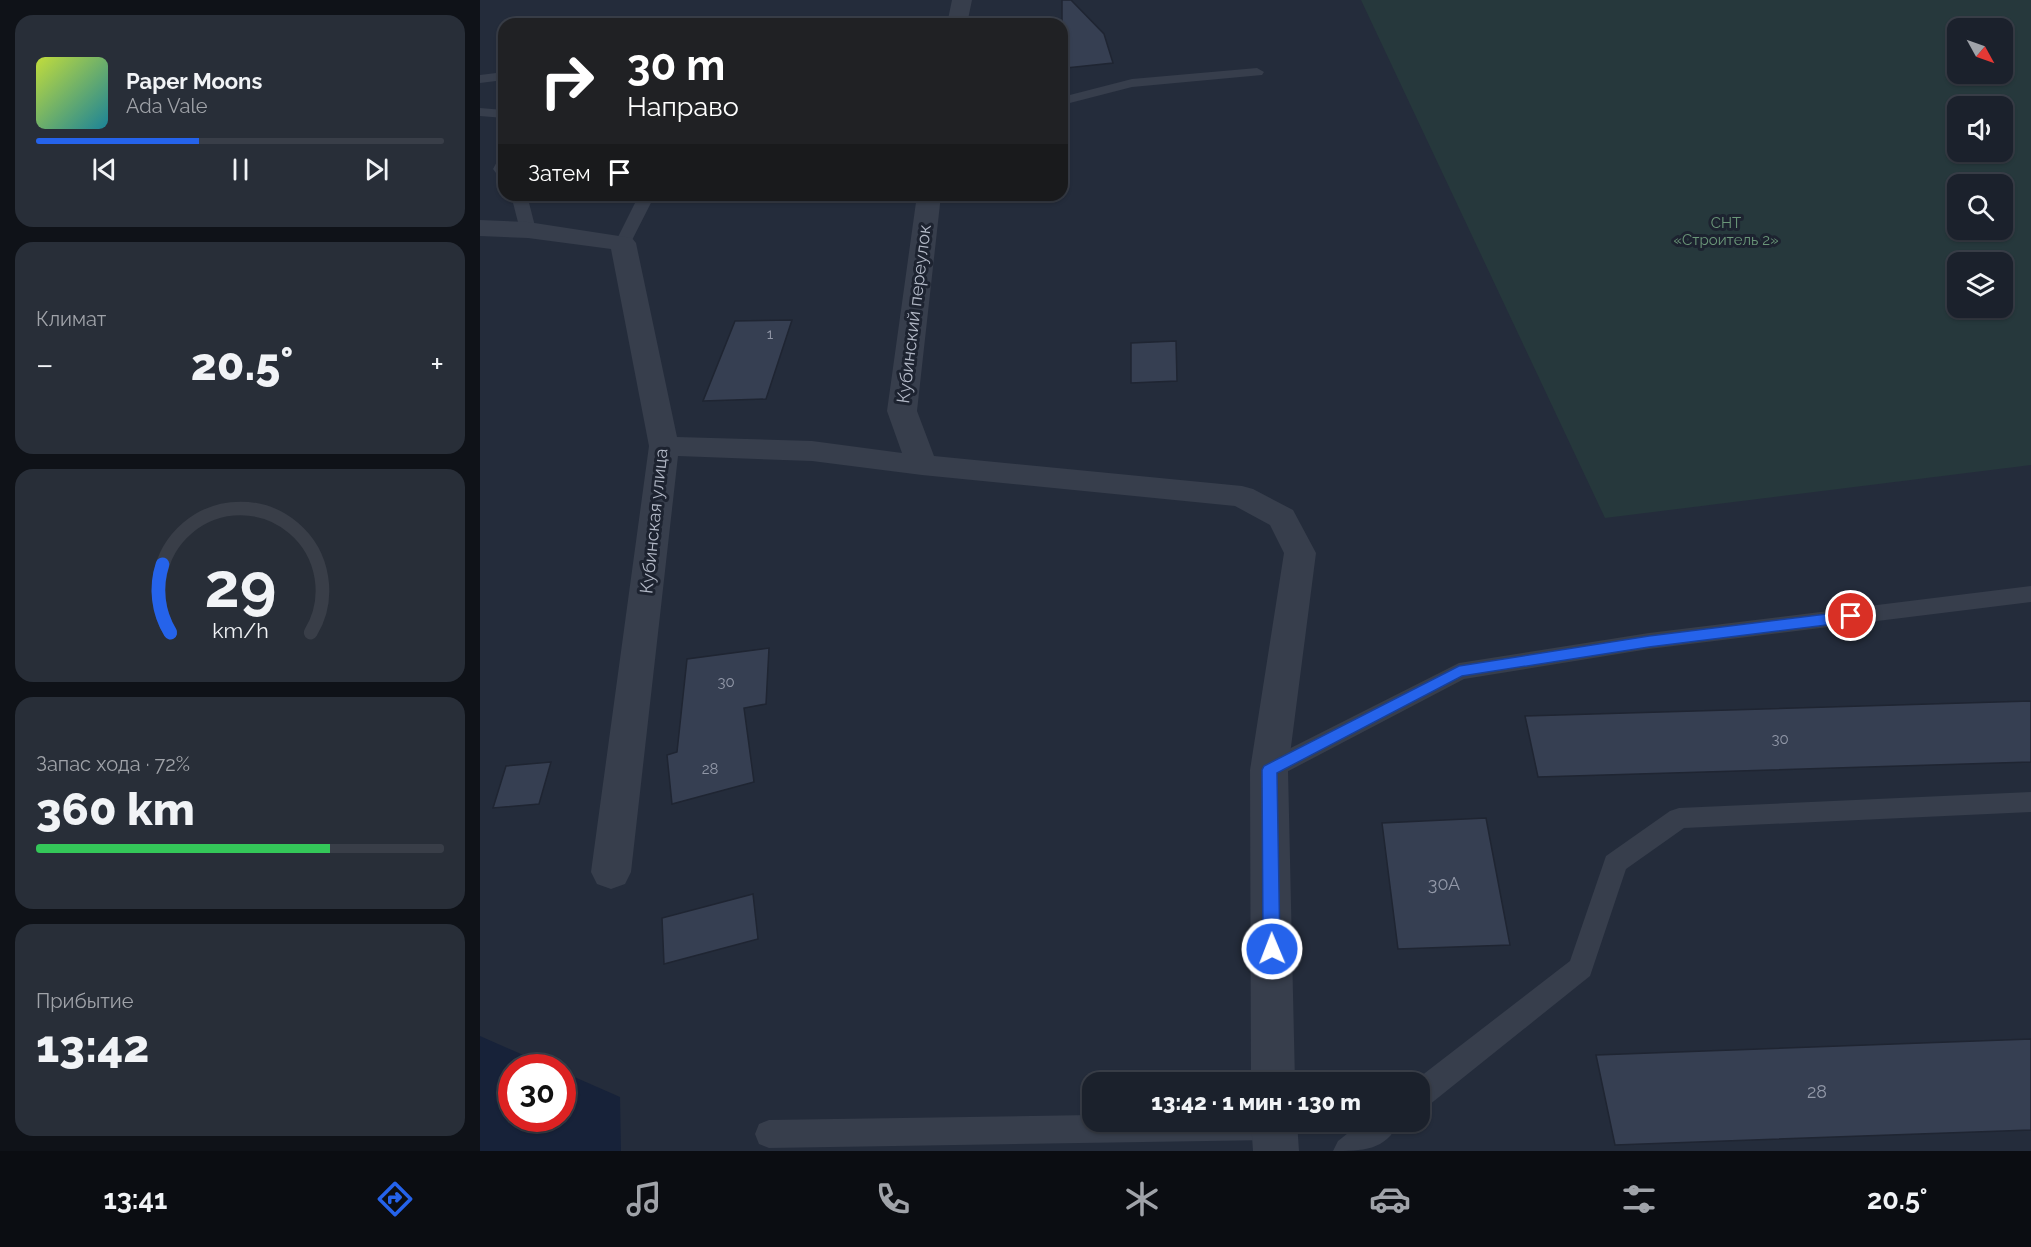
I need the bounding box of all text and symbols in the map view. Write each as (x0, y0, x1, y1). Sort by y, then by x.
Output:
north arrow (1947, 18, 2013, 84)
map controls (1947, 18, 2013, 318)
text: 30 m (627, 41, 725, 90)
icon: right (528, 42, 606, 120)
text: Paper Moons (126, 68, 262, 94)
text: Направо (627, 91, 739, 122)
text: Ada Vale (126, 94, 208, 118)
button: sound (1947, 96, 2013, 162)
icon: previous (88, 153, 121, 186)
icon: pause (224, 153, 257, 186)
icon: next (360, 153, 393, 186)
icon: arrive (603, 156, 636, 189)
text: Затем (528, 160, 591, 186)
button: search (1947, 174, 2013, 240)
park label: СНТ «Строитель 2» (1673, 214, 1779, 249)
street label: Кубинский переулок (892, 223, 935, 405)
button: layers (1947, 252, 2013, 318)
text: Климат (36, 307, 106, 331)
house number: 1 (767, 325, 774, 343)
text: 20.5° (191, 338, 293, 391)
text: − (36, 345, 54, 384)
text: + (430, 345, 444, 384)
street label: Кубинская улица (635, 447, 672, 595)
text: 29 (204, 548, 276, 622)
pin (1825, 590, 1876, 641)
icon: arrive (1834, 599, 1867, 632)
text: km/h (212, 618, 268, 643)
house number: 30 (717, 673, 735, 691)
house number: 30 (1771, 730, 1789, 748)
text: Запас хода · 72% (36, 752, 190, 776)
house number: 28 (702, 760, 718, 778)
text: 360 km (36, 783, 195, 836)
house number: 30А (1428, 873, 1460, 894)
position arrow (1240, 917, 1304, 981)
text: Прибытие (36, 989, 133, 1013)
text: 13:42 (36, 1020, 149, 1073)
speed limit sign: 30 (498, 1054, 576, 1132)
house number: 28 (1807, 1081, 1827, 1102)
text: 13:42 · 1 мин · 130 m (1151, 1089, 1361, 1115)
icon: directions (374, 1178, 416, 1220)
icon: music (623, 1178, 665, 1220)
icon: phone (872, 1178, 914, 1220)
icon: climate (1121, 1178, 1163, 1220)
icon: car (1369, 1178, 1411, 1220)
icon: filters (1618, 1178, 1660, 1220)
text: 13:41 (103, 1184, 167, 1215)
text: 20.5° (1867, 1184, 1928, 1215)

